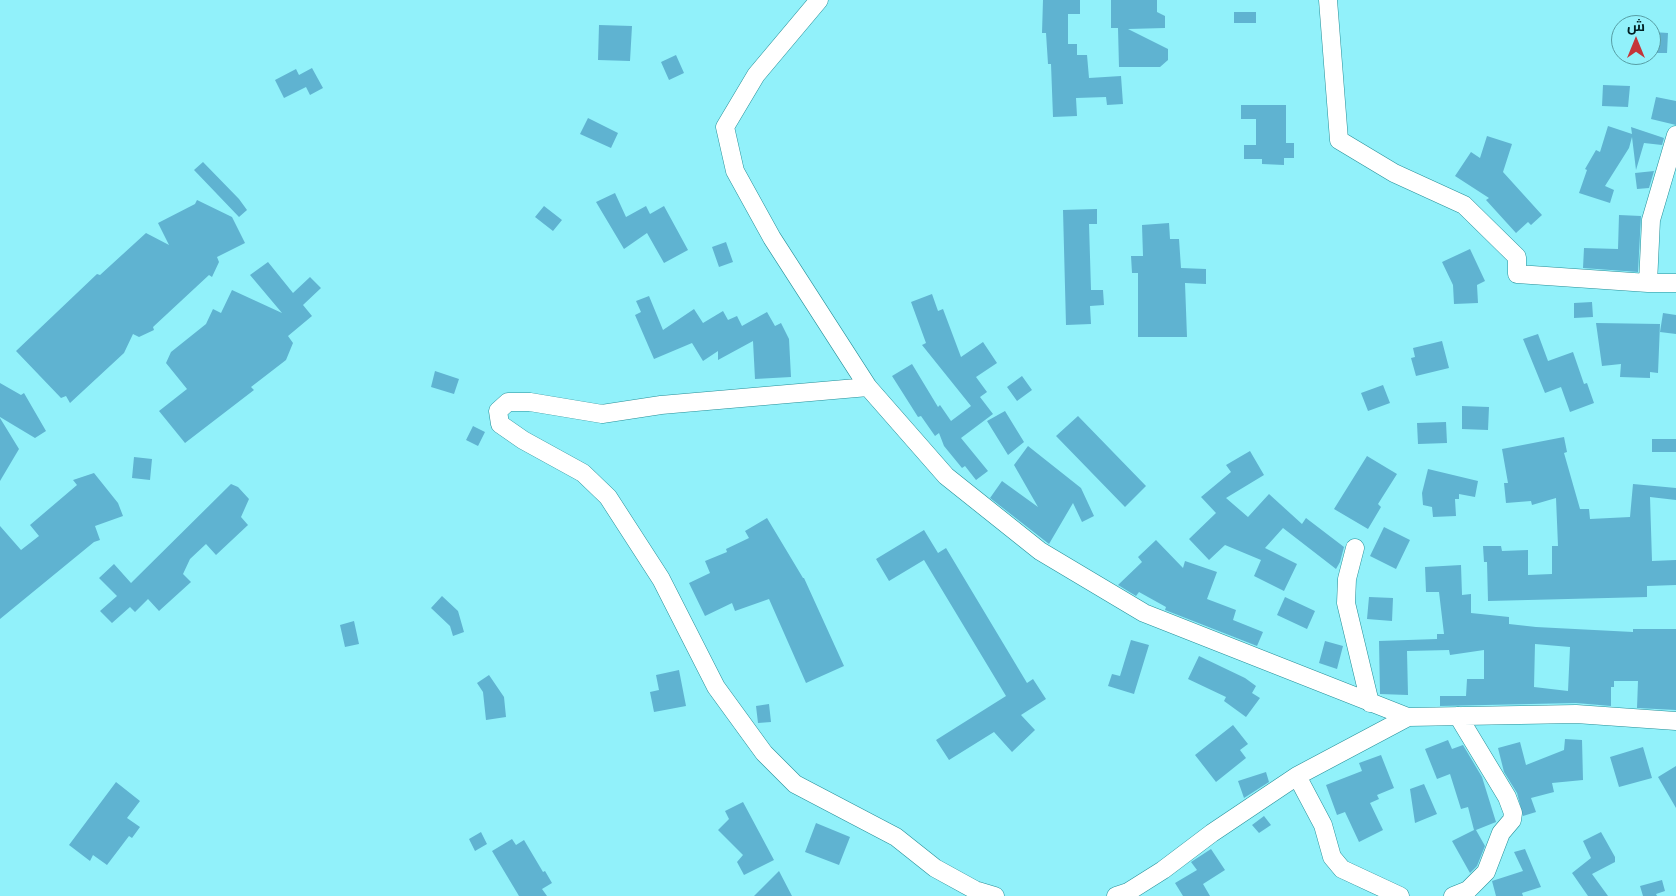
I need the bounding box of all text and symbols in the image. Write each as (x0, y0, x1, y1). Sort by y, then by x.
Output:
north arrow (1611, 15, 1661, 65)
text: ش (1627, 17, 1645, 35)

